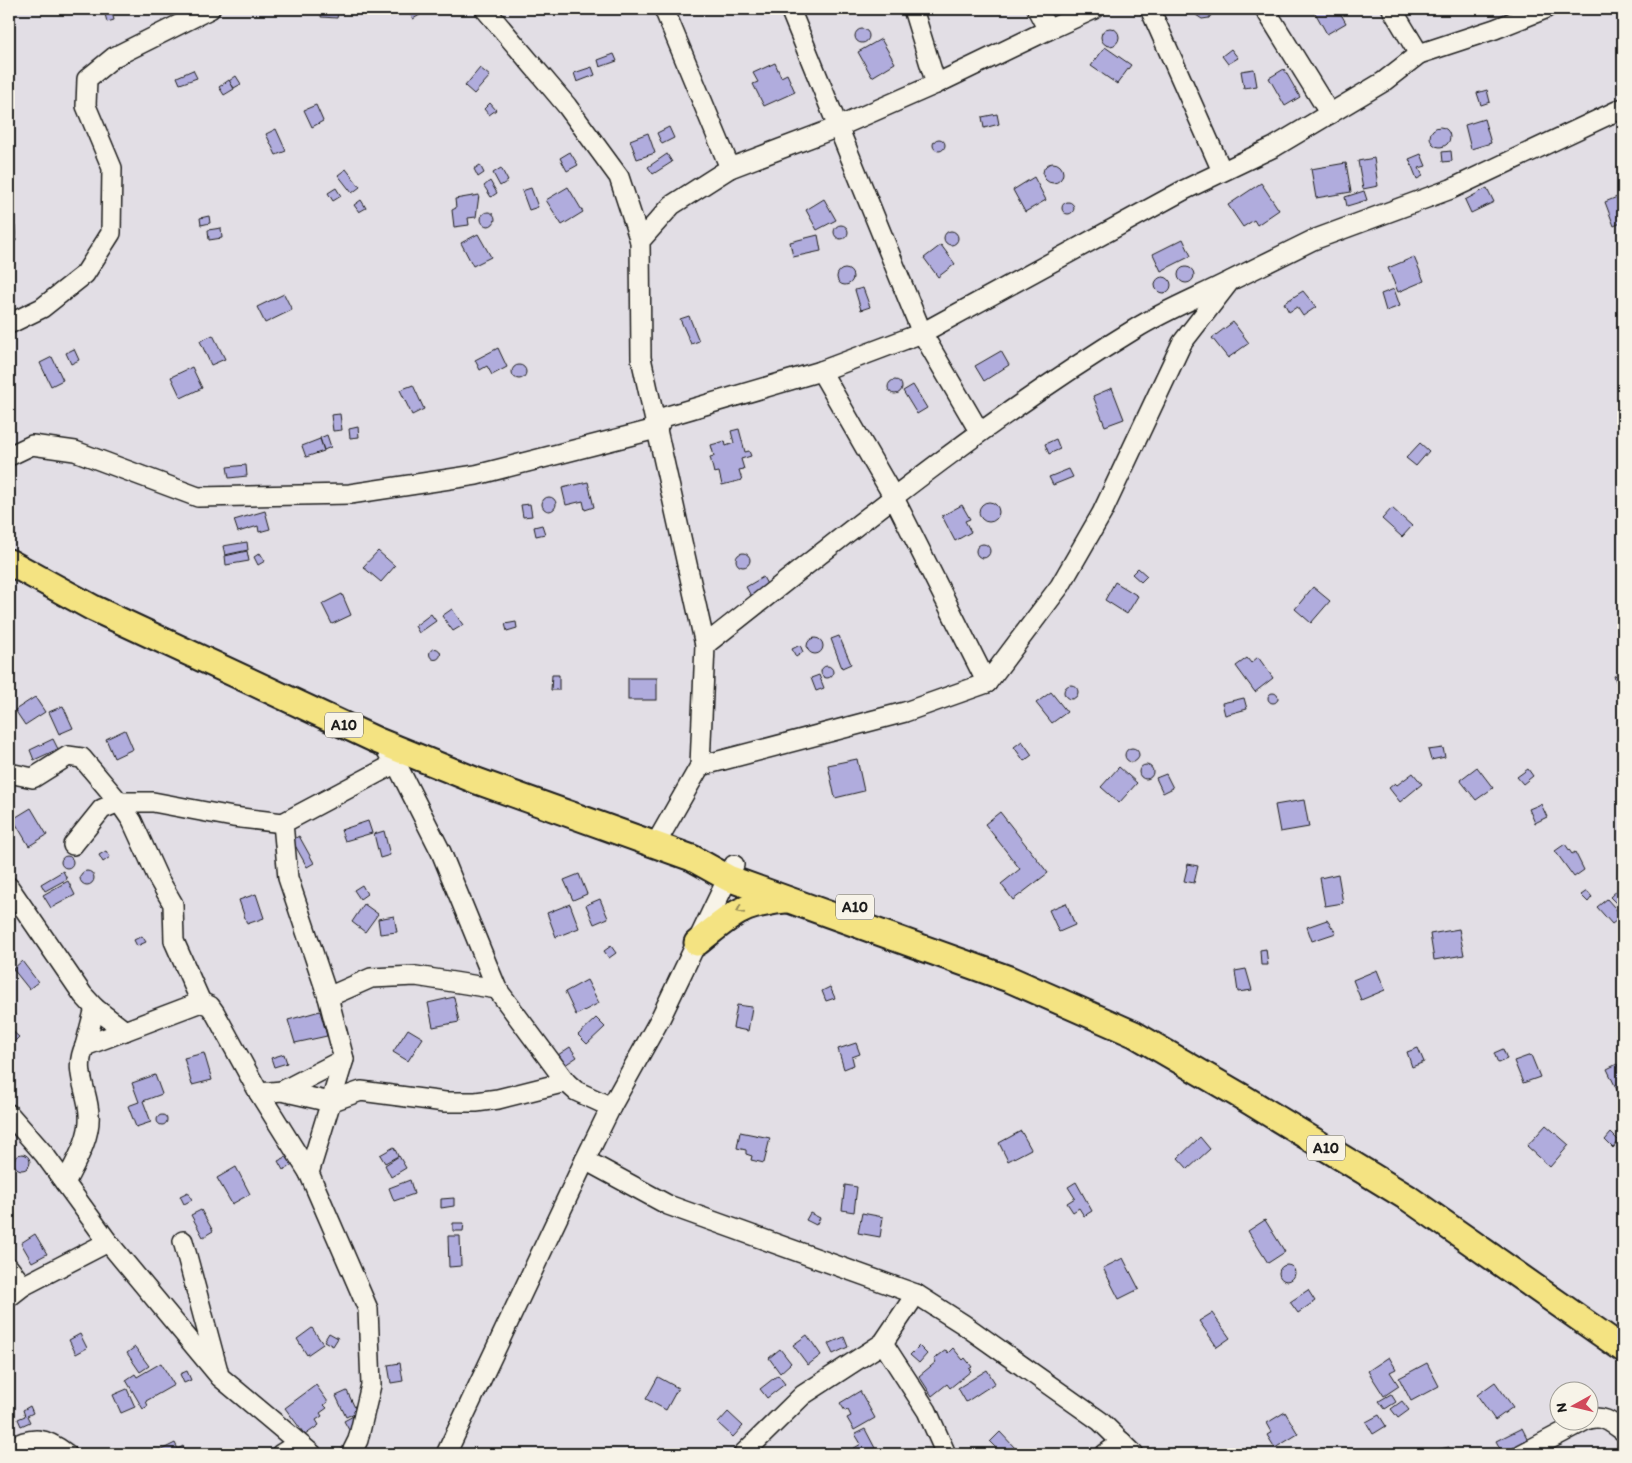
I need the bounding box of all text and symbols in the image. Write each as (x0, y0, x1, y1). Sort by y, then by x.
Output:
road number: A10 (325, 712, 363, 738)
road number: A10 (836, 894, 874, 920)
one-way arrow (737, 904, 746, 914)
road number: A10 (1307, 1136, 1345, 1160)
north arrow (1550, 1380, 1600, 1430)
text: N (1553, 1402, 1571, 1414)

